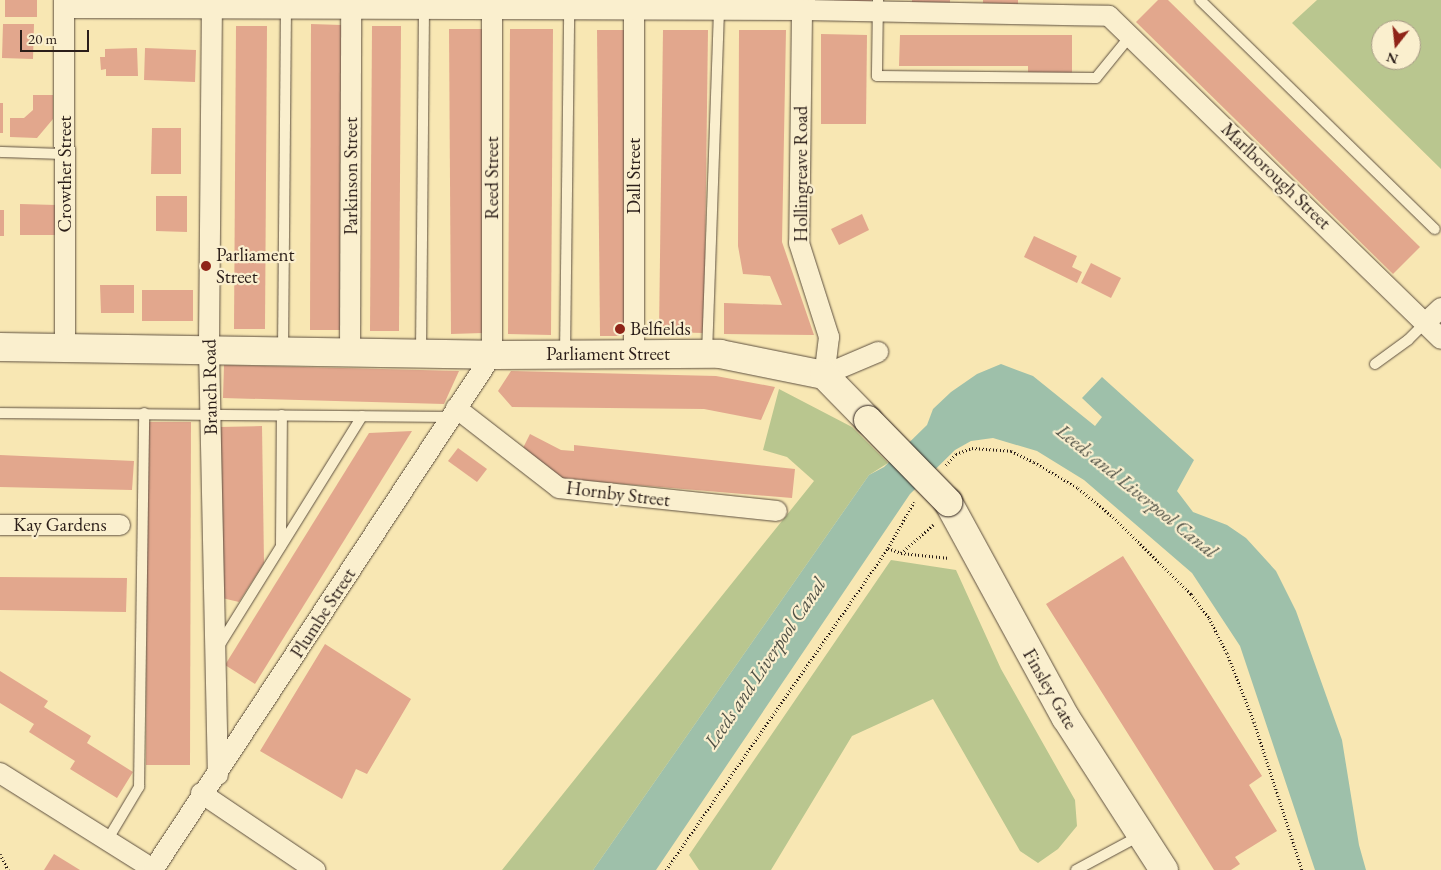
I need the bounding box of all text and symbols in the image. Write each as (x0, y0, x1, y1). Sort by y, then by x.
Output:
scale bar (22, 20, 91, 52)
north arrow (1371, 20, 1421, 70)
text: 20 m (28, 29, 57, 48)
text: N (1384, 48, 1400, 69)
street label: Hollingreave Road (790, 106, 812, 242)
street label: Crowther Street (54, 115, 76, 233)
street label: Parkinson Street (340, 117, 362, 235)
street label: Marlborough Street (1216, 118, 1336, 234)
street label: Reed Street (481, 136, 503, 220)
street label: Dall Street (623, 138, 645, 214)
place label: Parliament Street (216, 244, 294, 288)
marker: Parliament Street (200, 260, 212, 272)
place label: Belfields (630, 318, 691, 340)
marker: Belfields (614, 323, 626, 335)
street label: Branch Road (198, 339, 222, 435)
street label: Parliament Street (546, 343, 670, 365)
water label: Leeds and Liverpool Canal (1052, 419, 1222, 563)
street label: Hornby Street (565, 476, 671, 512)
street label: Kay Gardens (13, 514, 107, 536)
street label: Plumbe Street (286, 564, 360, 662)
water label: Leeds and Liverpool Canal (699, 573, 831, 753)
street label: Finsley Gate (1018, 645, 1082, 733)

